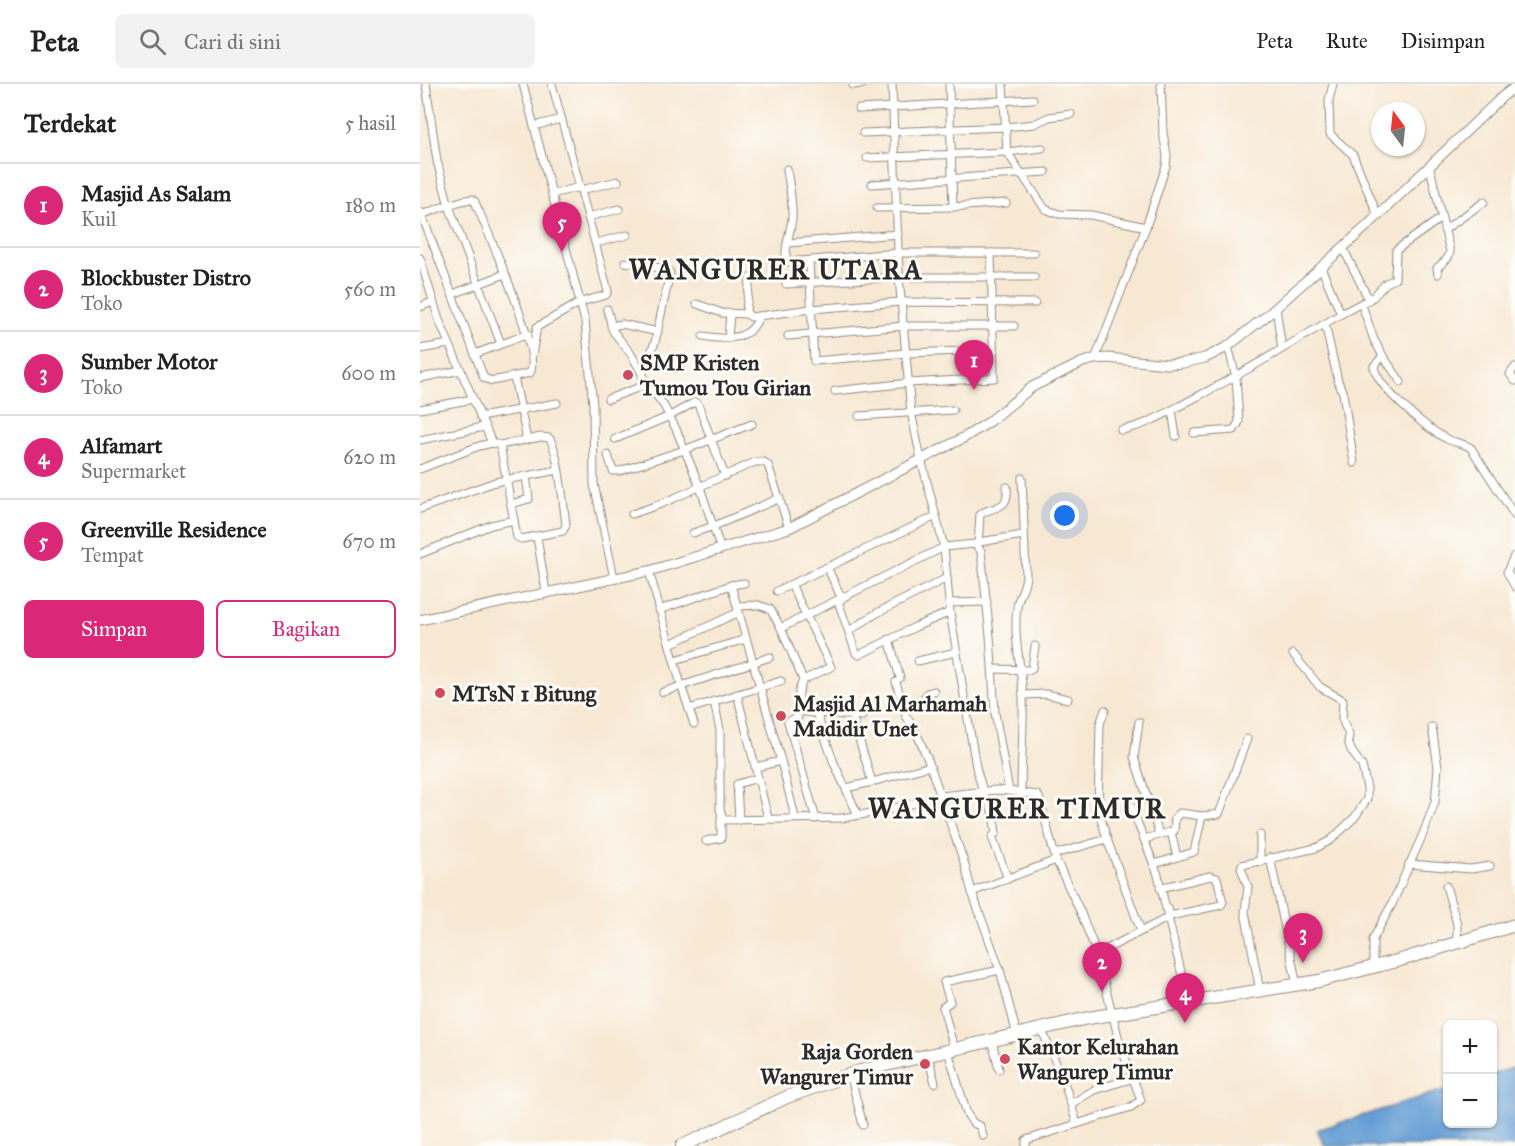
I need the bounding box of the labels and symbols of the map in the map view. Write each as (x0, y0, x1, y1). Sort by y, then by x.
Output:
north arrow (1371, 102, 1425, 156)
pin: 5 (542, 202, 582, 252)
district label: WANGURER UTARA (629, 252, 924, 287)
pin: 1 (954, 340, 994, 390)
place label: SMP Kristen Tumou Tou Girian (639, 349, 811, 401)
marker: SMP Kristen Tumou Tou Girian (621, 368, 635, 382)
your location (1050, 501, 1079, 530)
place label: MTsN 1 Bitung (452, 680, 597, 707)
marker: MTsN 1 Bitung (433, 686, 447, 700)
place label: Masjid Al Marhamah Madidir Unet (793, 690, 988, 742)
marker: Masjid Al Marhamah Madidir Unet (774, 709, 788, 723)
district label: WANGURER TIMUR (868, 791, 1166, 826)
pin: 3 (1284, 914, 1322, 963)
pin: 2 (1082, 942, 1122, 992)
pin: 4 (1166, 974, 1204, 1023)
place label: Kantor Kelurahan Wangurep Timur (1017, 1033, 1179, 1085)
place label: Raja Gorden Wangurer Timur (760, 1038, 914, 1090)
marker: Kantor Kelurahan Wangurep Timur (998, 1052, 1012, 1066)
marker: Raja Gorden Wangurer Timur (918, 1057, 932, 1071)

